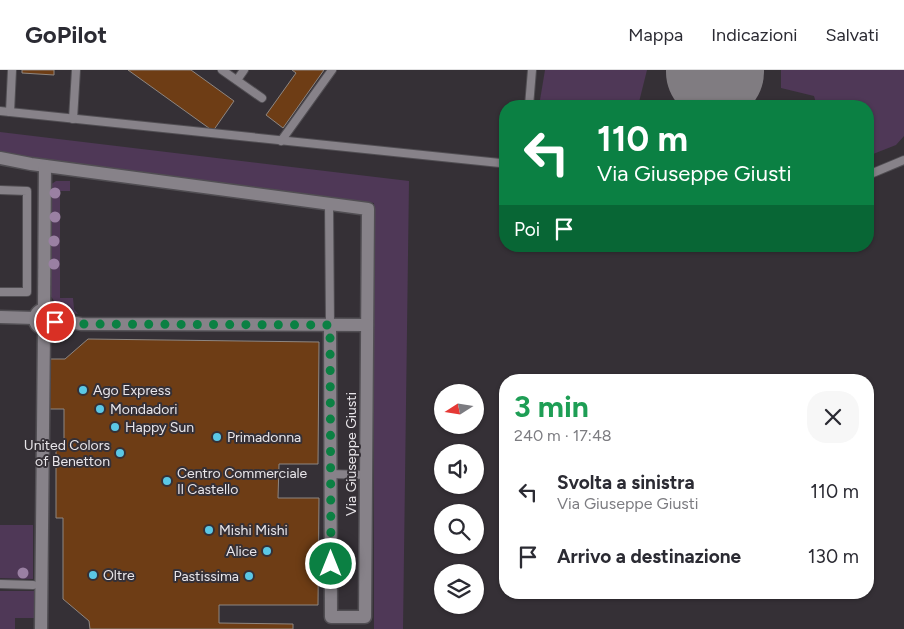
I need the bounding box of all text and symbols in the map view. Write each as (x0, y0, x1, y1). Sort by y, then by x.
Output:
text: GoPilot (25, 20, 107, 49)
text: Mappa (628, 24, 683, 46)
text: Indicazioni (711, 24, 797, 46)
text: Salvati (825, 24, 879, 46)
text: 110 m (597, 118, 688, 160)
icon: left (514, 120, 579, 185)
text: Via Giuseppe Giusti (597, 160, 792, 187)
icon: arrive (550, 215, 578, 243)
text: Poi (514, 218, 540, 241)
pin (34, 301, 76, 343)
icon: arrive (41, 308, 69, 336)
place label: Ago Express (93, 382, 171, 399)
marker: Ago Express (77, 384, 89, 396)
north arrow (434, 384, 484, 434)
map controls (434, 384, 484, 614)
text: 3 min (514, 388, 589, 425)
button: close (807, 391, 859, 443)
street label: Via Giuseppe Giusti (343, 392, 360, 516)
place label: Mondadori (110, 401, 177, 418)
marker: Mondadori (94, 403, 106, 415)
place label: Happy Sun (125, 419, 194, 436)
marker: Happy Sun (109, 421, 121, 433)
text: 240 m · 17:48 (514, 426, 612, 445)
place label: Primadonna (227, 429, 301, 446)
marker: Primadonna (211, 431, 223, 443)
place label: United Colors of Benetton (24, 437, 110, 470)
button: sound (434, 444, 484, 494)
marker: United Colors of Benetton (114, 447, 126, 459)
place label: Centro Commerciale Il Castello (177, 465, 308, 498)
text: Svolta a sinistra (557, 471, 695, 494)
marker: Centro Commerciale Il Castello (161, 475, 173, 487)
icon: left (514, 478, 542, 506)
text: 110 m (810, 480, 859, 503)
text: Via Giuseppe Giusti (557, 494, 699, 513)
button: search (434, 504, 484, 554)
place label: Mishi Mishi (219, 522, 288, 539)
marker: Mishi Mishi (203, 524, 215, 536)
position arrow (304, 537, 356, 589)
place label: Alice (226, 543, 257, 560)
icon: arrive (514, 543, 542, 571)
marker: Alice (261, 545, 273, 557)
text: Arrivo a destinazione (557, 545, 741, 568)
text: 130 m (808, 545, 859, 568)
button: layers (434, 564, 484, 614)
place label: Oltre (103, 567, 135, 584)
place label: Pastissima (173, 568, 239, 585)
marker: Oltre (87, 569, 99, 581)
marker: Pastissima (243, 570, 255, 582)

